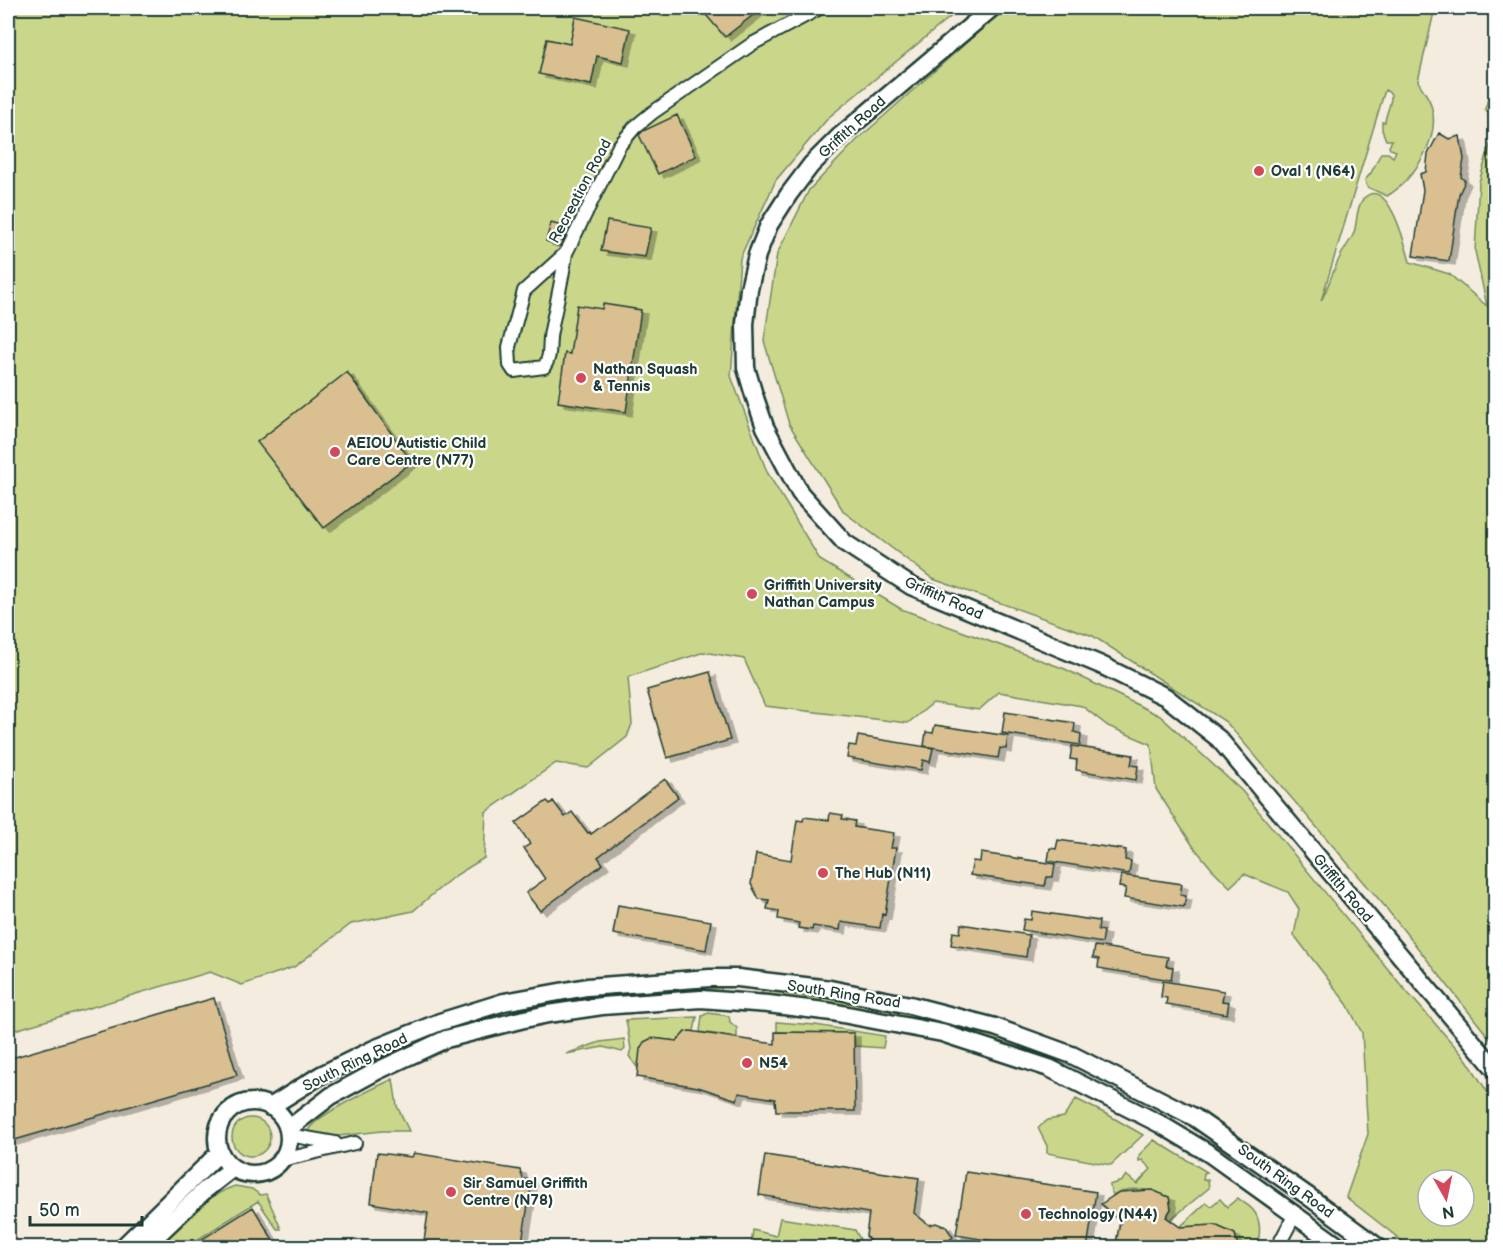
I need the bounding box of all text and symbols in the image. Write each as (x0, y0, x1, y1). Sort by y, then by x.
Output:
street label: Griffith Road (815, 92, 890, 163)
street label: Recreation Road (545, 136, 616, 247)
place label: Oval 1 (N64) (1271, 162, 1355, 181)
marker: Oval 1 (N64) (1252, 164, 1266, 178)
place label: Nathan Squash & Tennis (593, 360, 697, 396)
marker: Nathan Squash & Tennis (574, 371, 588, 385)
place label: AEIOU Autistic Child Care Centre (N77) (346, 434, 486, 470)
marker: AEIOU Autistic Child Care Centre (N77) (328, 445, 342, 459)
street label: Griffith Road (902, 573, 986, 624)
place label: Griffith University Nathan Campus (764, 576, 882, 612)
marker: Griffith University Nathan Campus (745, 587, 759, 601)
street label: Griffith Road (1308, 850, 1377, 927)
place label: The Hub (N11) (835, 864, 931, 883)
marker: The Hub (N11) (816, 866, 830, 880)
street label: South Ring Road (786, 976, 902, 1013)
street label: South Ring Road (300, 1029, 411, 1096)
place label: N54 (759, 1054, 788, 1073)
marker: N54 (740, 1056, 754, 1070)
street label: South Ring Road (1234, 1140, 1338, 1223)
north arrow (1416, 1168, 1476, 1228)
place label: Sir Samuel Griffith Centre (N78) (463, 1174, 588, 1210)
marker: Sir Samuel Griffith Centre (N78) (444, 1185, 458, 1199)
scale bar (30, 1189, 142, 1227)
text: 50 m (39, 1200, 80, 1221)
text: N (1441, 1201, 1456, 1222)
place label: Technology (N44) (1038, 1205, 1158, 1224)
marker: Technology (N44) (1019, 1207, 1033, 1221)

